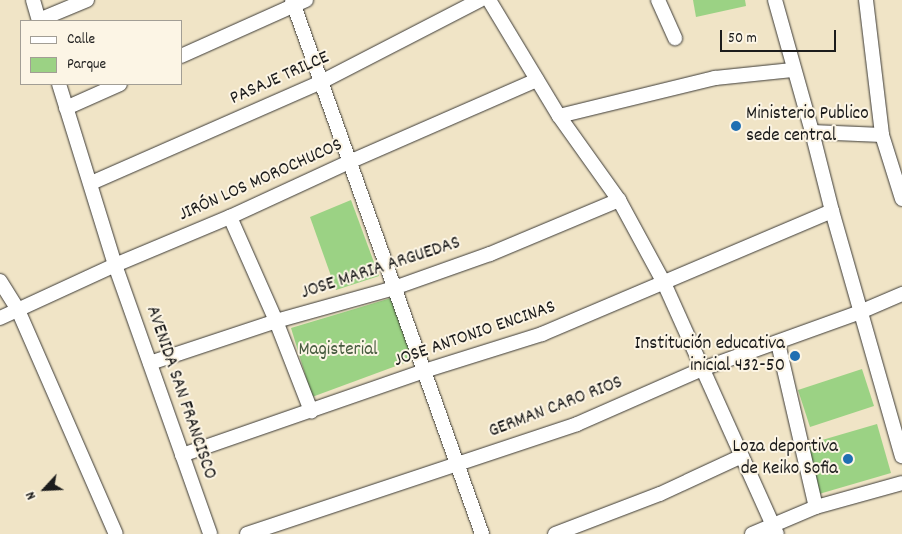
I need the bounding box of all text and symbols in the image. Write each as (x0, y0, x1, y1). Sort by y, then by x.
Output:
legend (20, 20, 182, 85)
scale bar (722, 20, 838, 52)
text: 50 m (728, 28, 757, 50)
text: Calle (67, 29, 95, 51)
street label: PASAJE TRILCE (227, 47, 333, 111)
text: Parque (67, 54, 106, 76)
place label: Ministerio Publico sede central (746, 104, 869, 148)
marker: Ministerio Publico sede central (730, 120, 742, 132)
street label: JIRÓN LOS MOROCHUCOS (176, 135, 346, 227)
street label: JOSE MARIA ARGUEDAS (298, 232, 464, 306)
street label: JOSE ANTONIO ENCINAS (391, 297, 559, 373)
street label: AVENIDA SAN FRANCISCO (140, 303, 220, 483)
place label: Institución educativa inicial 432-50 (635, 334, 785, 378)
park label: Magisterial (298, 340, 378, 362)
marker: Institución educativa inicial 432-50 (789, 350, 801, 362)
street label: GERMAN CARO RIOS (486, 372, 626, 444)
place label: Loza deportiva de Keiko Sofia (732, 437, 838, 481)
marker: Loza deportiva de Keiko Sofia (842, 453, 854, 465)
north arrow (20, 464, 70, 514)
text: N (21, 488, 42, 503)

